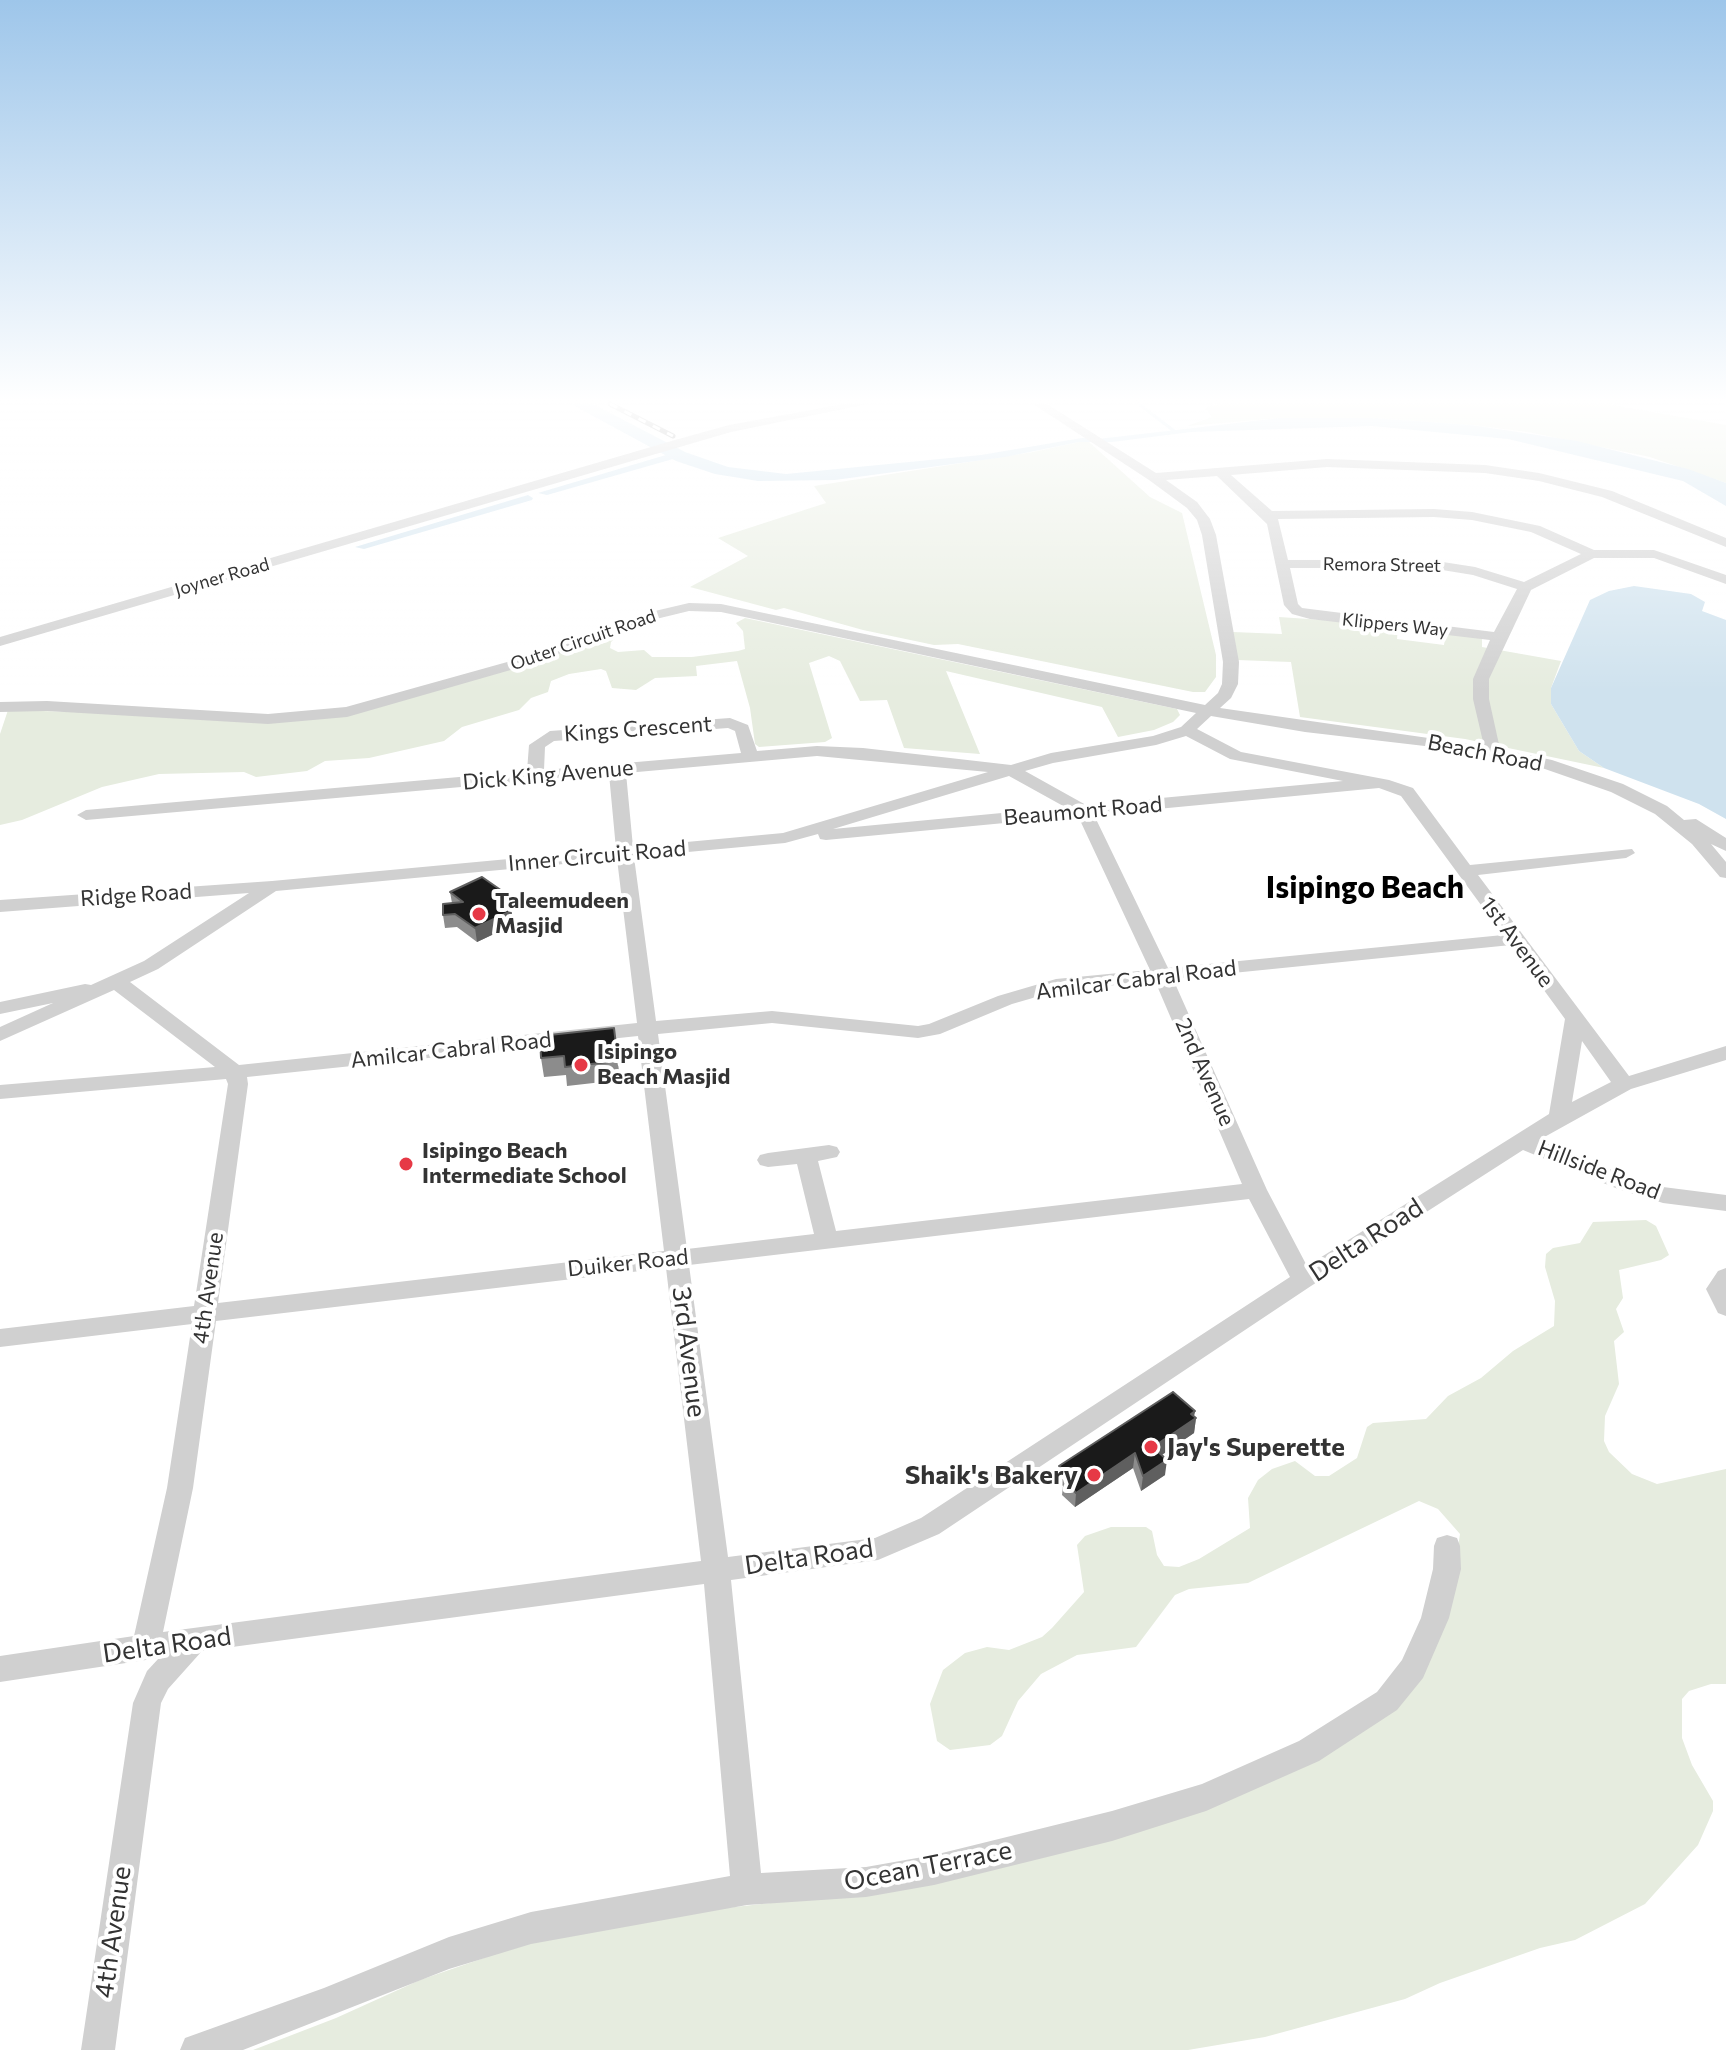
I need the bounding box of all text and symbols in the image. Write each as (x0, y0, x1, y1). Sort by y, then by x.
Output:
street label: Joyner Road (172, 553, 272, 601)
street label: Remora Street (1323, 553, 1441, 577)
street label: Outer Circuit Road (507, 605, 659, 675)
street label: Klippers Way (1341, 609, 1449, 641)
street label: Kings Crescent (563, 711, 713, 747)
street label: Beach Road (1425, 729, 1545, 777)
street label: Dick King Avenue (461, 754, 635, 796)
street label: Beaumont Road (1003, 791, 1163, 831)
street label: Inner Circuit Road (507, 835, 687, 877)
district label: Isipingo Beach (1266, 870, 1464, 906)
street label: Ridge Road (79, 878, 193, 912)
place label: Taleemudeen Masjid (495, 888, 629, 940)
street label: 1st Avenue (1475, 892, 1559, 992)
marker: Taleemudeen Masjid (470, 905, 488, 923)
street label: Amilcar Cabral Road (1034, 955, 1238, 1005)
street label: 2nd Avenue (1170, 1014, 1240, 1130)
street label: Amilcar Cabral Road (349, 1026, 553, 1074)
place label: Isipingo Beach Masjid (597, 1039, 730, 1090)
marker: Isipingo Beach Masjid (572, 1056, 590, 1074)
street label: Hillside Road (1534, 1135, 1664, 1205)
place label: Isipingo Beach Intermediate School (422, 1138, 627, 1190)
marker: Isipingo Beach Intermediate School (397, 1155, 415, 1173)
street label: Delta Road (1303, 1192, 1429, 1288)
street label: 4th Avenue (187, 1231, 229, 1345)
street label: Duiker Road (566, 1244, 690, 1282)
street label: 3rd Avenue (666, 1285, 712, 1419)
place label: Jay's Superette (1167, 1431, 1345, 1463)
marker: Jay's Superette (1142, 1438, 1160, 1456)
place label: Shaik's Bakery (905, 1459, 1078, 1491)
marker: Shaik's Bakery (1085, 1466, 1103, 1484)
street label: Delta Road (743, 1533, 875, 1581)
street label: Delta Road (101, 1621, 233, 1669)
street label: Ocean Terrace (841, 1834, 1015, 1898)
street label: 4th Avenue (88, 1864, 138, 2000)

